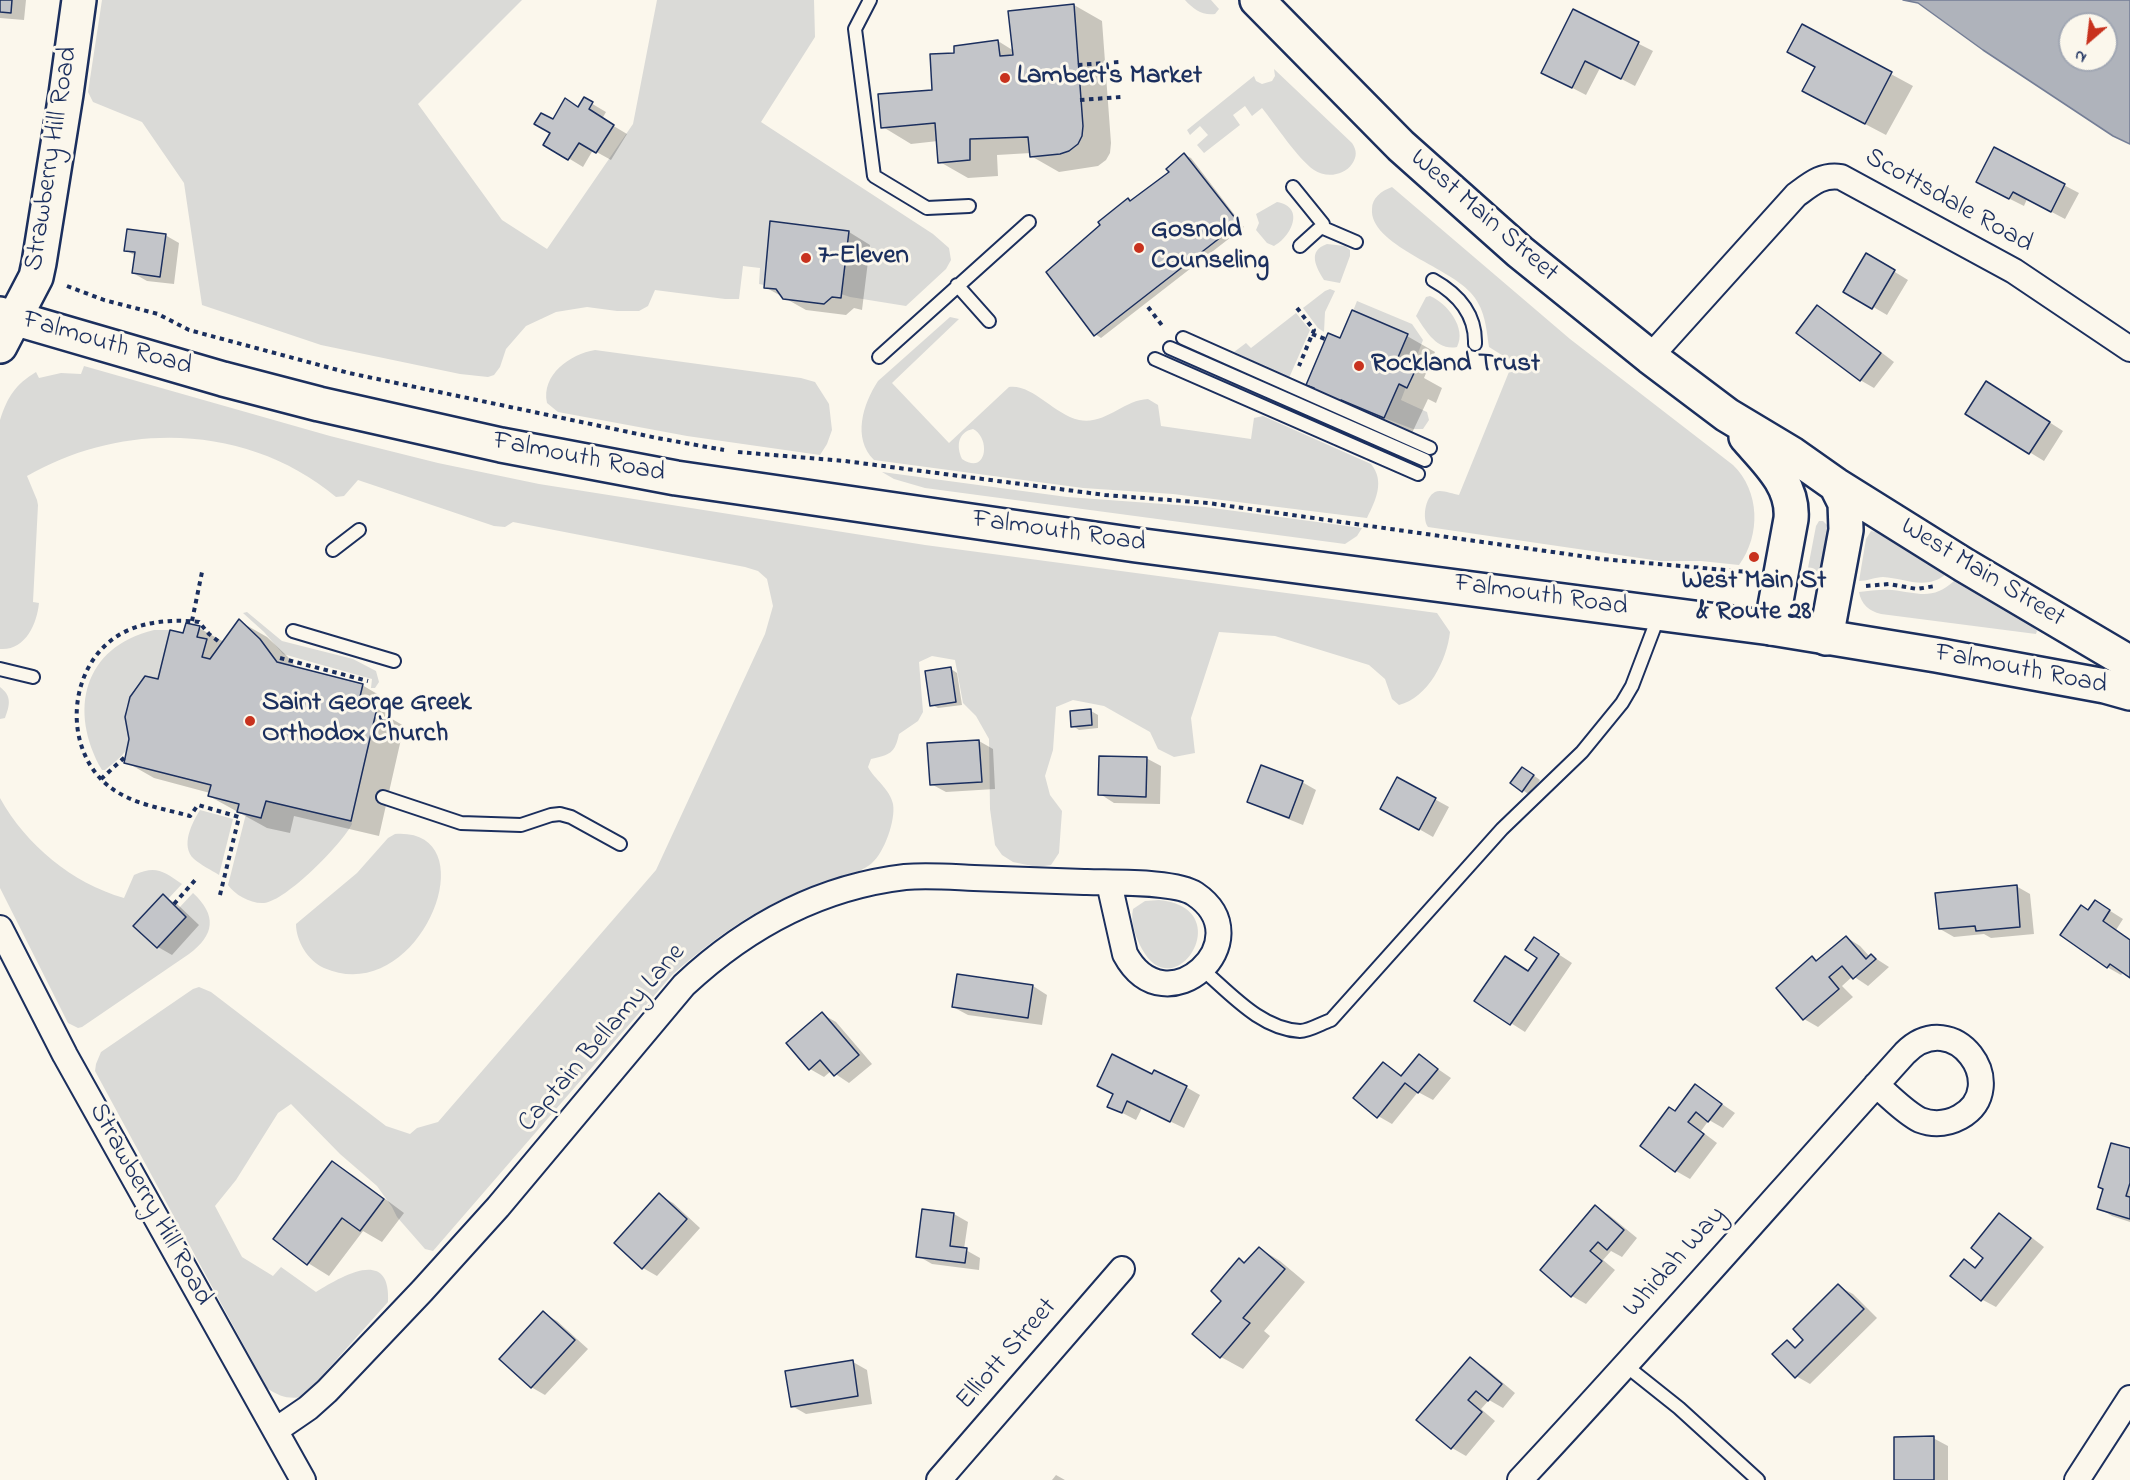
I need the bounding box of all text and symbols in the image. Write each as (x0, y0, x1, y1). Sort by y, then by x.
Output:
north arrow (2058, 12, 2118, 72)
text: N (2070, 43, 2091, 69)
street label: Strawberry Hill Road (19, 45, 87, 273)
place label: Lambert's Market (1017, 62, 1202, 94)
marker: Lambert's Market (998, 71, 1012, 85)
street label: Scottsdale Road (1858, 142, 2038, 262)
street label: West Main Street (1402, 144, 1564, 290)
place label: Gosnold Counseling (1151, 216, 1269, 279)
marker: Gosnold Counseling (1132, 241, 1146, 255)
place label: 7-Eleven (818, 242, 909, 274)
marker: 7-Eleven (799, 251, 813, 265)
street label: Falmouth Road (19, 305, 195, 385)
place label: Rockland Trust (1371, 350, 1540, 382)
marker: Rockland Trust (1352, 359, 1366, 373)
street label: Falmouth Road (490, 426, 668, 492)
street label: Falmouth Road (970, 505, 1148, 561)
street label: West Main Street (1894, 512, 2070, 636)
marker: West Main St & Route 28 (1747, 550, 1761, 564)
place label: West Main St & Route 28 (1682, 567, 1826, 630)
street label: Falmouth Road (1452, 569, 1630, 625)
street label: Falmouth Road (1932, 638, 2110, 704)
place label: Saint George Greek Orthodox Church (262, 689, 472, 752)
marker: Saint George Greek Orthodox Church (243, 714, 257, 728)
street label: Captain Bellamy Lane (512, 938, 694, 1140)
street label: Strawberry Hill Road (80, 1098, 218, 1312)
street label: Whidah Way (1618, 1201, 1734, 1325)
street label: Elliott Street (951, 1293, 1065, 1417)

